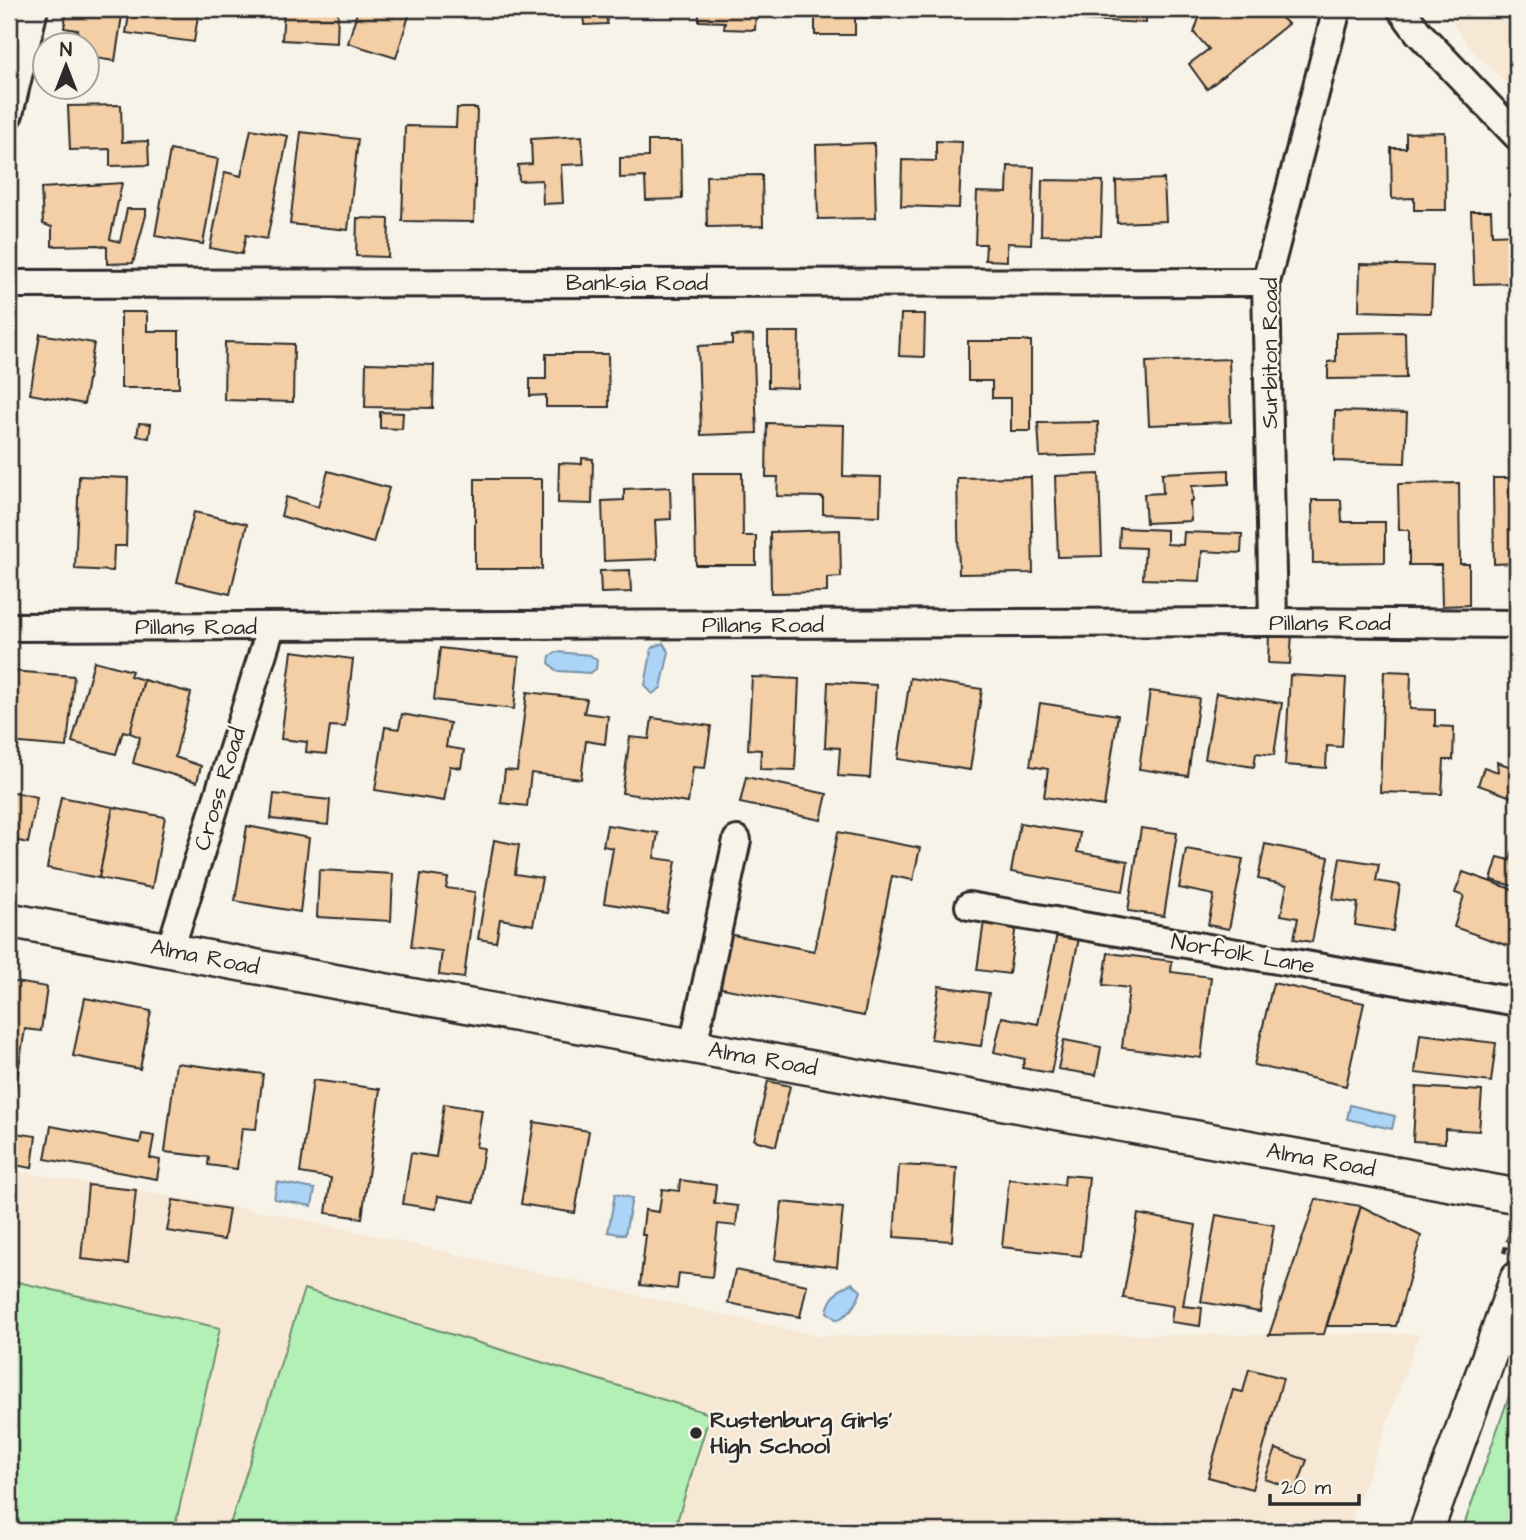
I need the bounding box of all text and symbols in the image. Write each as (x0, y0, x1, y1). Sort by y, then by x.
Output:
north arrow (32, 32, 102, 102)
text: N (60, 37, 72, 64)
street label: Banksia Road (566, 267, 708, 299)
street label: Surbiton Road (1254, 277, 1286, 429)
street label: Pillans Road (1269, 607, 1391, 639)
street label: Pillans Road (702, 609, 824, 641)
street label: Pillans Road (135, 611, 257, 643)
street label: Cross Road (186, 723, 254, 854)
street label: Norfolk Lane (1169, 926, 1317, 982)
street label: Alma Road (148, 931, 262, 983)
street label: Alma Road (706, 1034, 820, 1084)
street label: Alma Road (1264, 1135, 1378, 1185)
place label: Rustenburg Girls' High School (710, 1404, 892, 1463)
marker: Rustenburg Girls' High School (688, 1425, 704, 1441)
scale bar (1270, 1463, 1360, 1507)
text: 20 m (1281, 1473, 1332, 1502)

